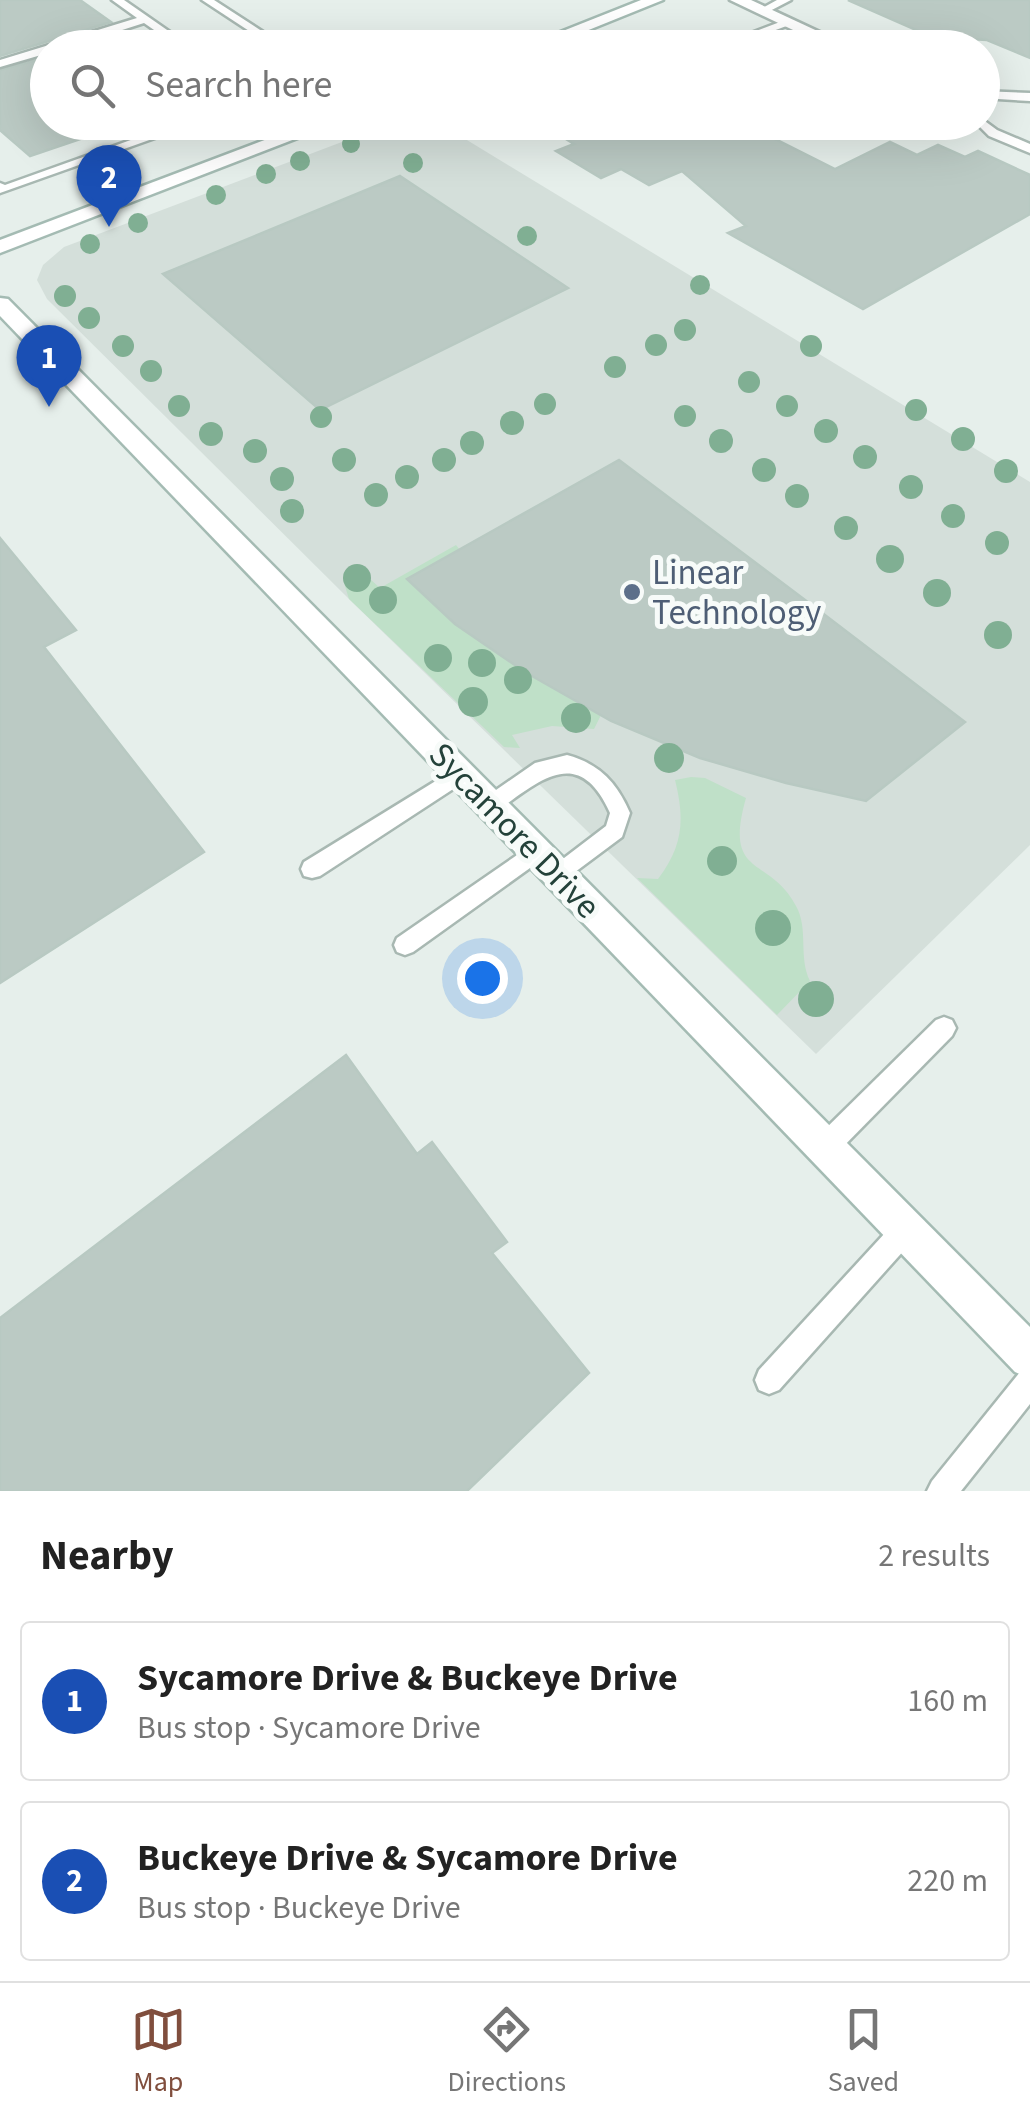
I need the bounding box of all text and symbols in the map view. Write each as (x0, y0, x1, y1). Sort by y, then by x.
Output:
search box (30, 30, 1000, 140)
icon: search (65, 58, 120, 113)
text: Search here (145, 58, 332, 112)
pin: 2 (76, 144, 142, 227)
pin: 1 (17, 324, 82, 407)
place label: Linear Technology (652, 548, 821, 638)
marker: Linear Technology (621, 581, 643, 603)
street label: Sycamore Drive (417, 731, 612, 930)
your location (457, 953, 508, 1004)
text: Nearby (40, 1526, 174, 1586)
text: 2 results (878, 1533, 990, 1579)
text: Sycamore Drive & Buckeye Drive (137, 1651, 678, 1705)
text: 1 (66, 1678, 83, 1724)
text: 160 m (907, 1678, 988, 1724)
text: Bus stop · Sycamore Drive (137, 1705, 481, 1751)
text: Buckeye Drive & Sycamore Drive (137, 1831, 678, 1885)
text: 2 (66, 1858, 83, 1904)
text: 220 m (907, 1858, 988, 1904)
text: Bus stop · Buckeye Drive (137, 1885, 461, 1931)
tab: Map (131, 2002, 186, 2102)
tab: Directions (448, 2002, 566, 2102)
tab: Saved (828, 2002, 899, 2102)

